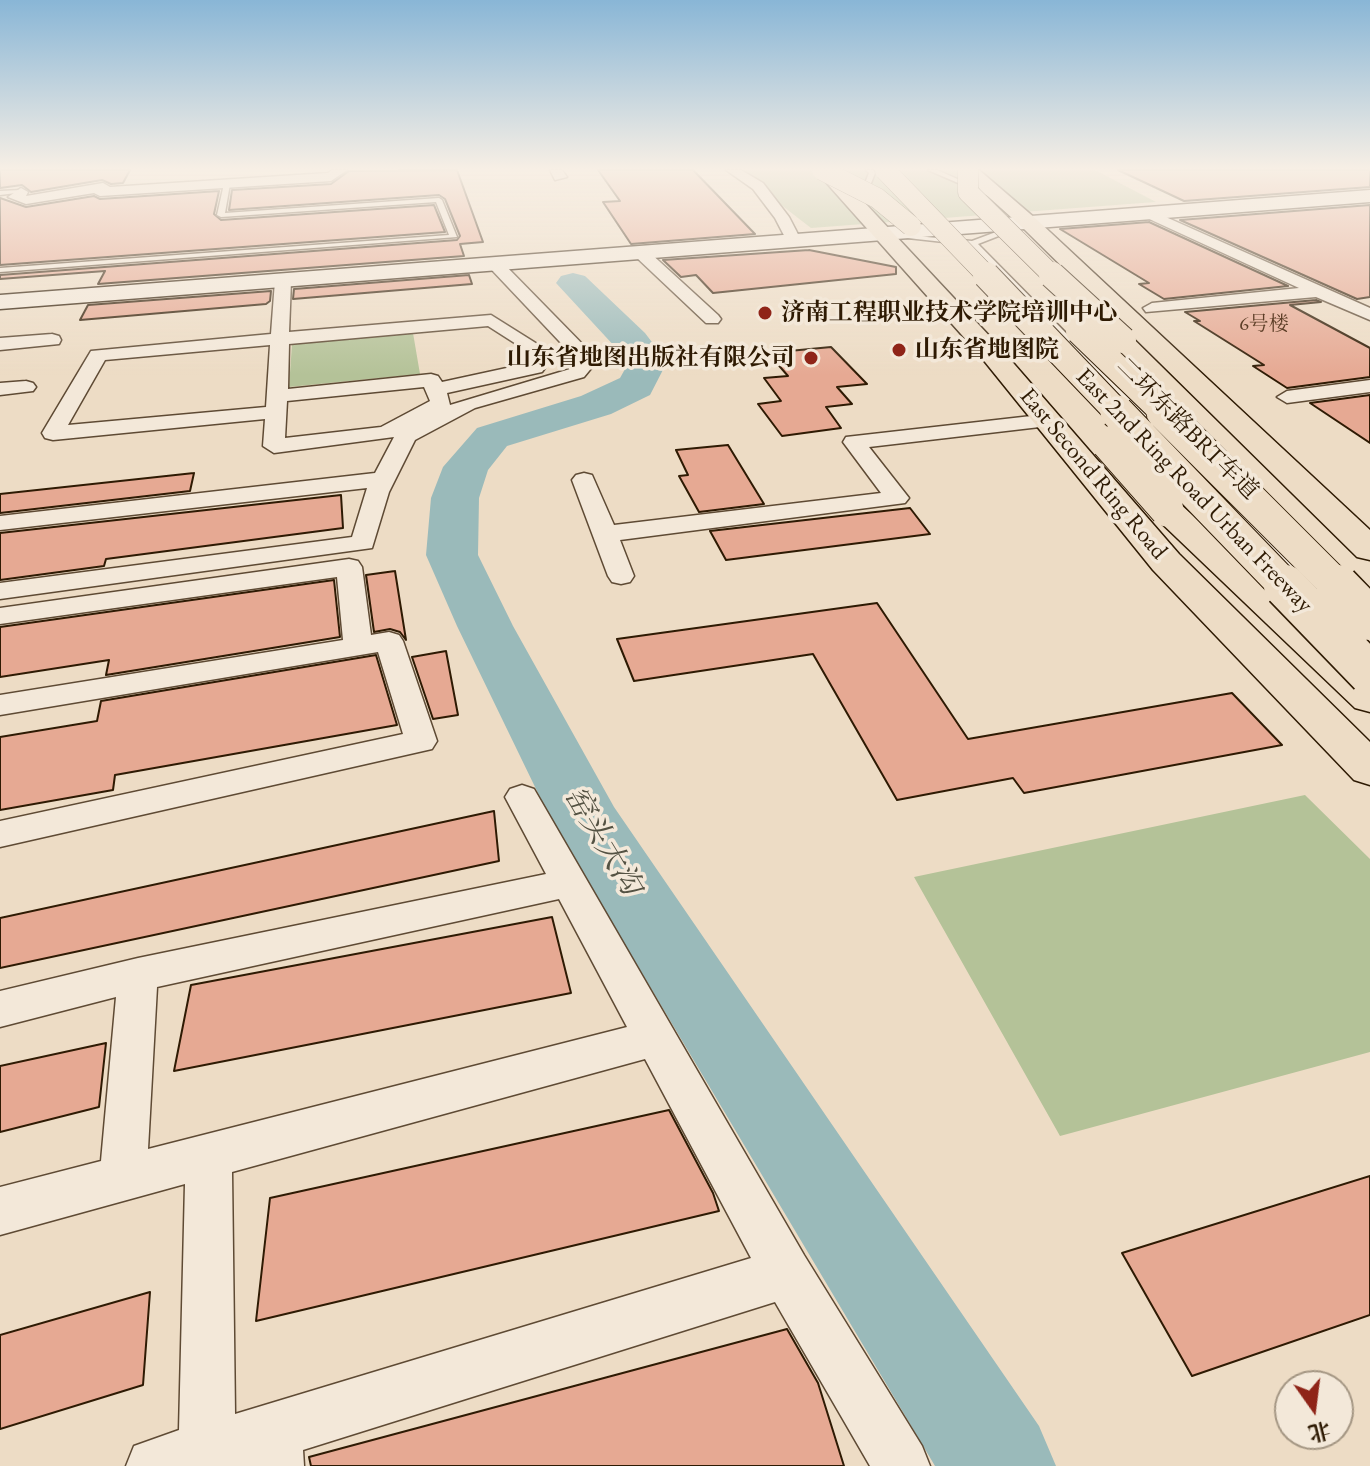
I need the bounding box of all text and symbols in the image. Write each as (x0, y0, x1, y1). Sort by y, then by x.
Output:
place label: 济南工程职业技术学院培训中心 (781, 299, 1117, 327)
marker: 济南工程职业技术学院培训中心 (756, 304, 774, 322)
house number: 6号楼 (1239, 313, 1289, 337)
place label: 山东省地图院 (915, 336, 1059, 364)
marker: 山东省地图院 (890, 341, 908, 359)
place label: 山东省地图出版社有限公司 (507, 344, 795, 372)
marker: 山东省地图出版社有限公司 (802, 349, 820, 367)
street label: 二环东路BRT车道 (1110, 352, 1264, 506)
street label: East 2nd Ring Road Urban Freeway (1069, 363, 1319, 619)
street label: East Second Ring Road (1013, 382, 1173, 566)
water label: 窑头大沟 (556, 780, 648, 902)
north arrow (1274, 1370, 1354, 1450)
text: 北 (1305, 1415, 1334, 1449)

